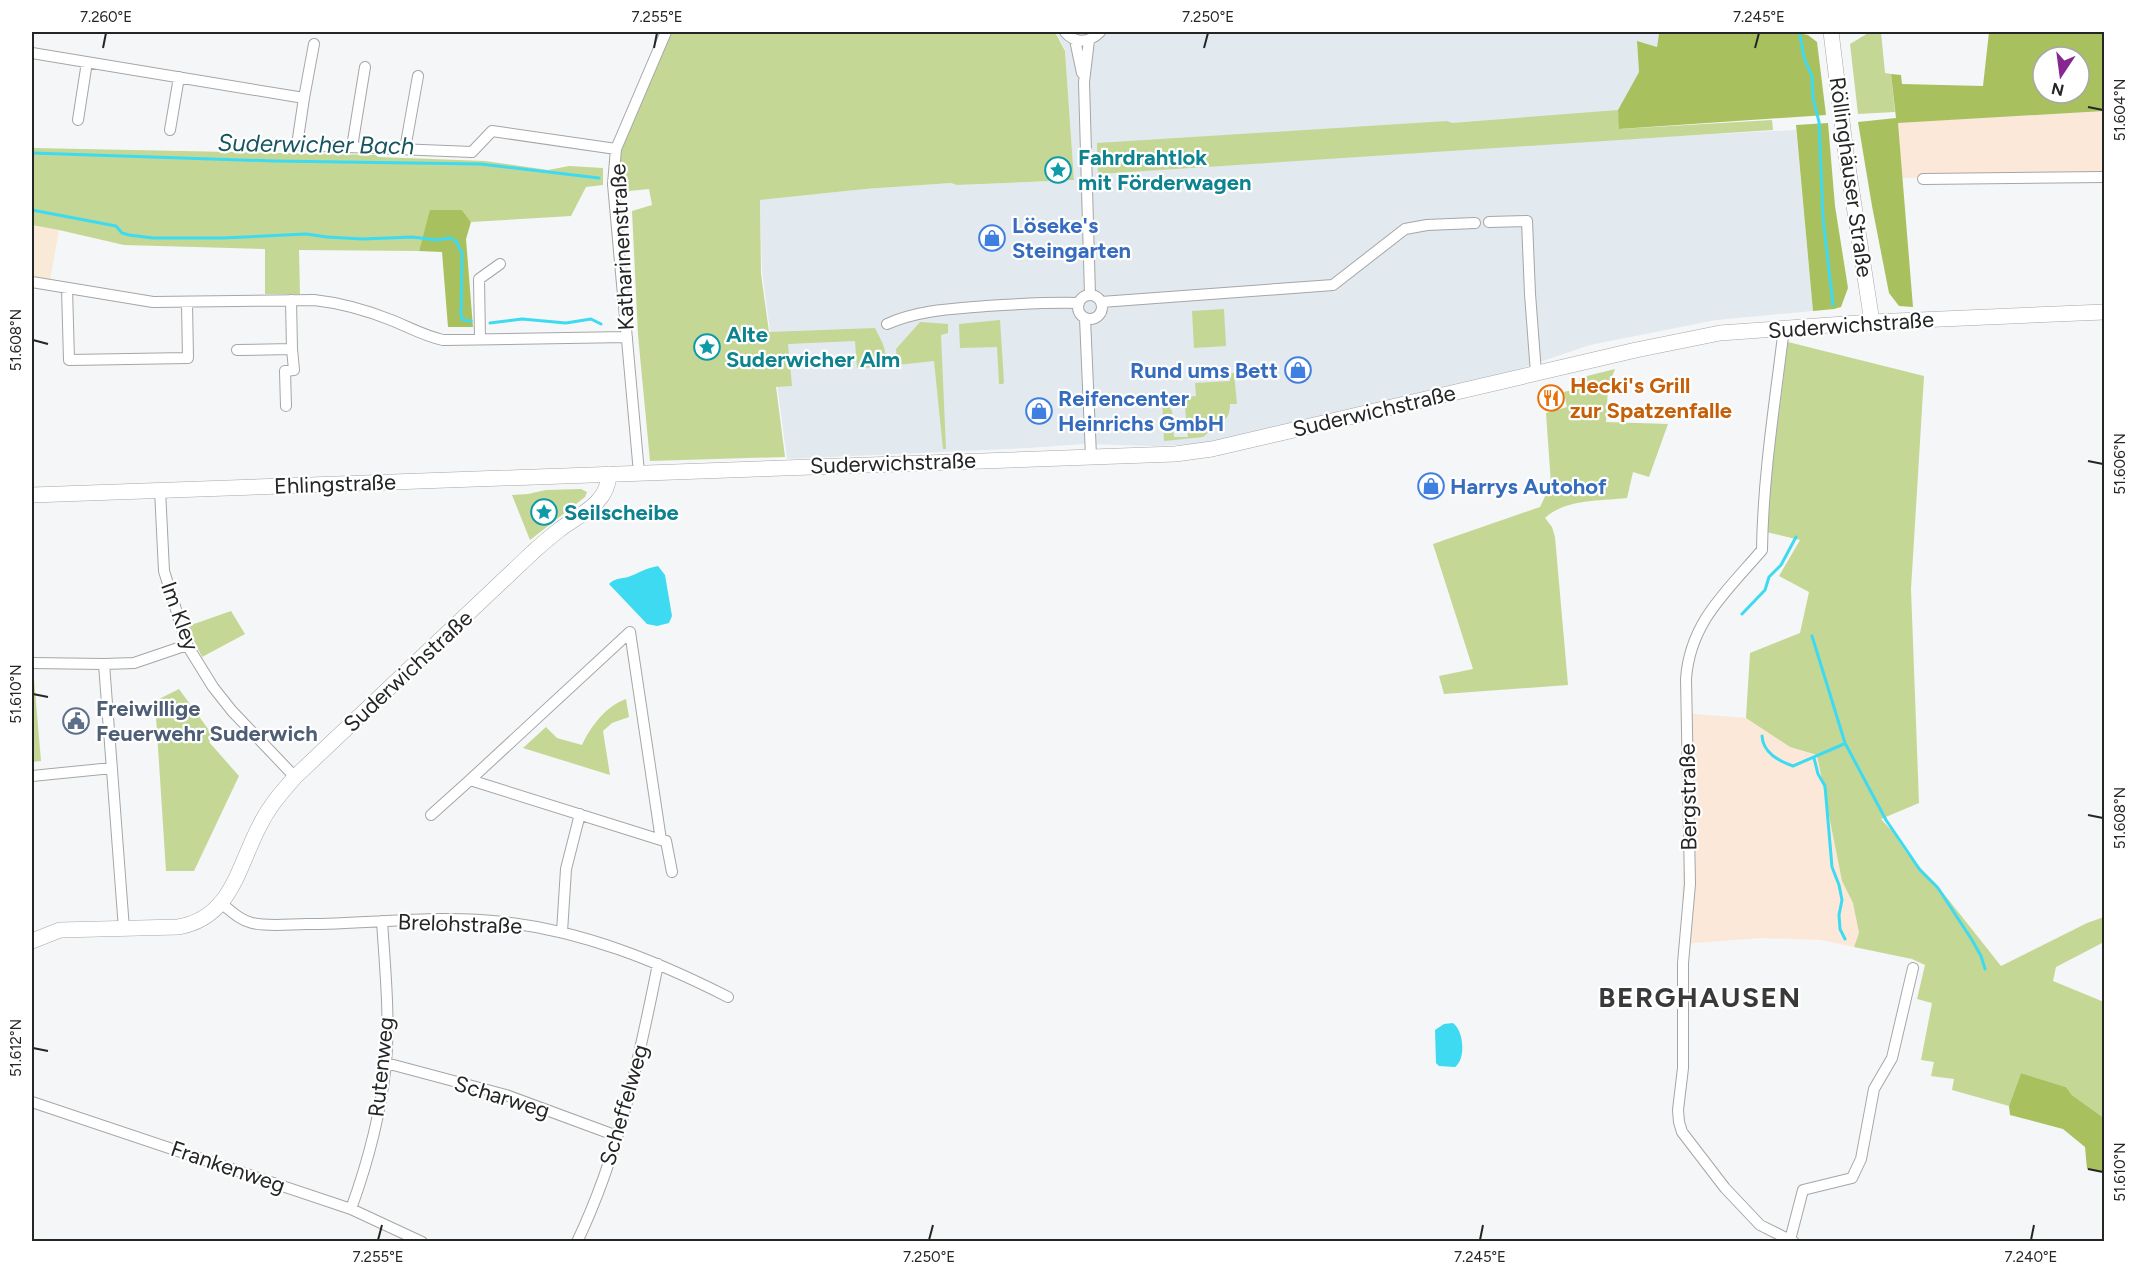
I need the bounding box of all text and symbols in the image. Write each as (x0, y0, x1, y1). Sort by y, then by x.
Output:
text: 7.260°E (80, 8, 132, 26)
text: 7.255°E (631, 8, 683, 26)
text: 7.250°E (1182, 8, 1234, 26)
text: 7.245°E (1733, 8, 1785, 26)
north arrow (2031, 45, 2091, 105)
street label: Röllinghäuser Straße (1824, 75, 1878, 279)
text: N (2050, 78, 2066, 100)
text: 51.604°N (2111, 79, 2129, 141)
water label: Suderwicher Bach (217, 128, 415, 160)
place label: Fahrdrahtlok mit Förderwagen (1078, 144, 1251, 196)
place icon: Fahrdrahtlok mit Förderwagen (1043, 155, 1073, 185)
street label: Katharinenstraße (604, 163, 640, 331)
place label: Löseke's Steingarten (1012, 212, 1131, 264)
shop icon: Löseke's Steingarten (977, 223, 1007, 253)
street label: Suderwichstraße (1767, 306, 1935, 344)
text: 51.608°N (7, 309, 25, 371)
place label: Alte Suderwicher Alm (726, 321, 900, 373)
place icon: Alte Suderwicher Alm (692, 332, 722, 362)
shop icon: Rund ums Bett (1283, 355, 1313, 385)
place label: Rund ums Bett (1130, 357, 1278, 384)
place label: Hecki's Grill zur Spatzenfalle (1570, 372, 1732, 424)
street label: Suderwichstraße (1290, 379, 1458, 443)
restaurant icon: Hecki's Grill zur Spatzenfalle (1536, 383, 1566, 413)
place label: Reifencenter Heinrichs GmbH (1058, 385, 1224, 437)
shop icon: Reifencenter Heinrichs GmbH (1024, 396, 1054, 426)
text: 51.606°N (2111, 433, 2129, 495)
street label: Suderwichstraße (809, 447, 977, 479)
street label: Ehlingstraße (274, 468, 396, 500)
shop icon: Harrys Autohof (1416, 471, 1446, 501)
place label: Harrys Autohof (1450, 473, 1607, 500)
place icon: Seilscheibe (529, 497, 559, 527)
place label: Seilscheibe (564, 499, 679, 526)
street label: Im Kley (155, 578, 205, 655)
street label: Suderwichstraße (338, 604, 478, 738)
text: 51.610°N (7, 664, 25, 724)
place label: Freiwillige Feuerwehr Suderwich (96, 695, 318, 747)
public building icon: Freiwillige Feuerwehr Suderwich (61, 706, 91, 736)
street label: Bergstraße (1674, 743, 1702, 851)
text: 51.608°N (2111, 787, 2129, 849)
street label: Brelohstraße (397, 908, 523, 940)
district label: BERGHAUSEN (1598, 980, 1802, 1014)
street label: Rutenweg (362, 1016, 400, 1118)
text: 51.612°N (7, 1019, 25, 1077)
street label: Scheffelweg (594, 1041, 654, 1169)
street label: Scharweg (451, 1070, 553, 1124)
street label: Frankenweg (167, 1135, 289, 1199)
text: 51.610°N (2111, 1142, 2129, 1202)
text: 7.255°E (352, 1248, 404, 1266)
text: 7.250°E (903, 1248, 955, 1266)
text: 7.245°E (1454, 1248, 1506, 1266)
text: 7.240°E (2005, 1248, 2057, 1266)

